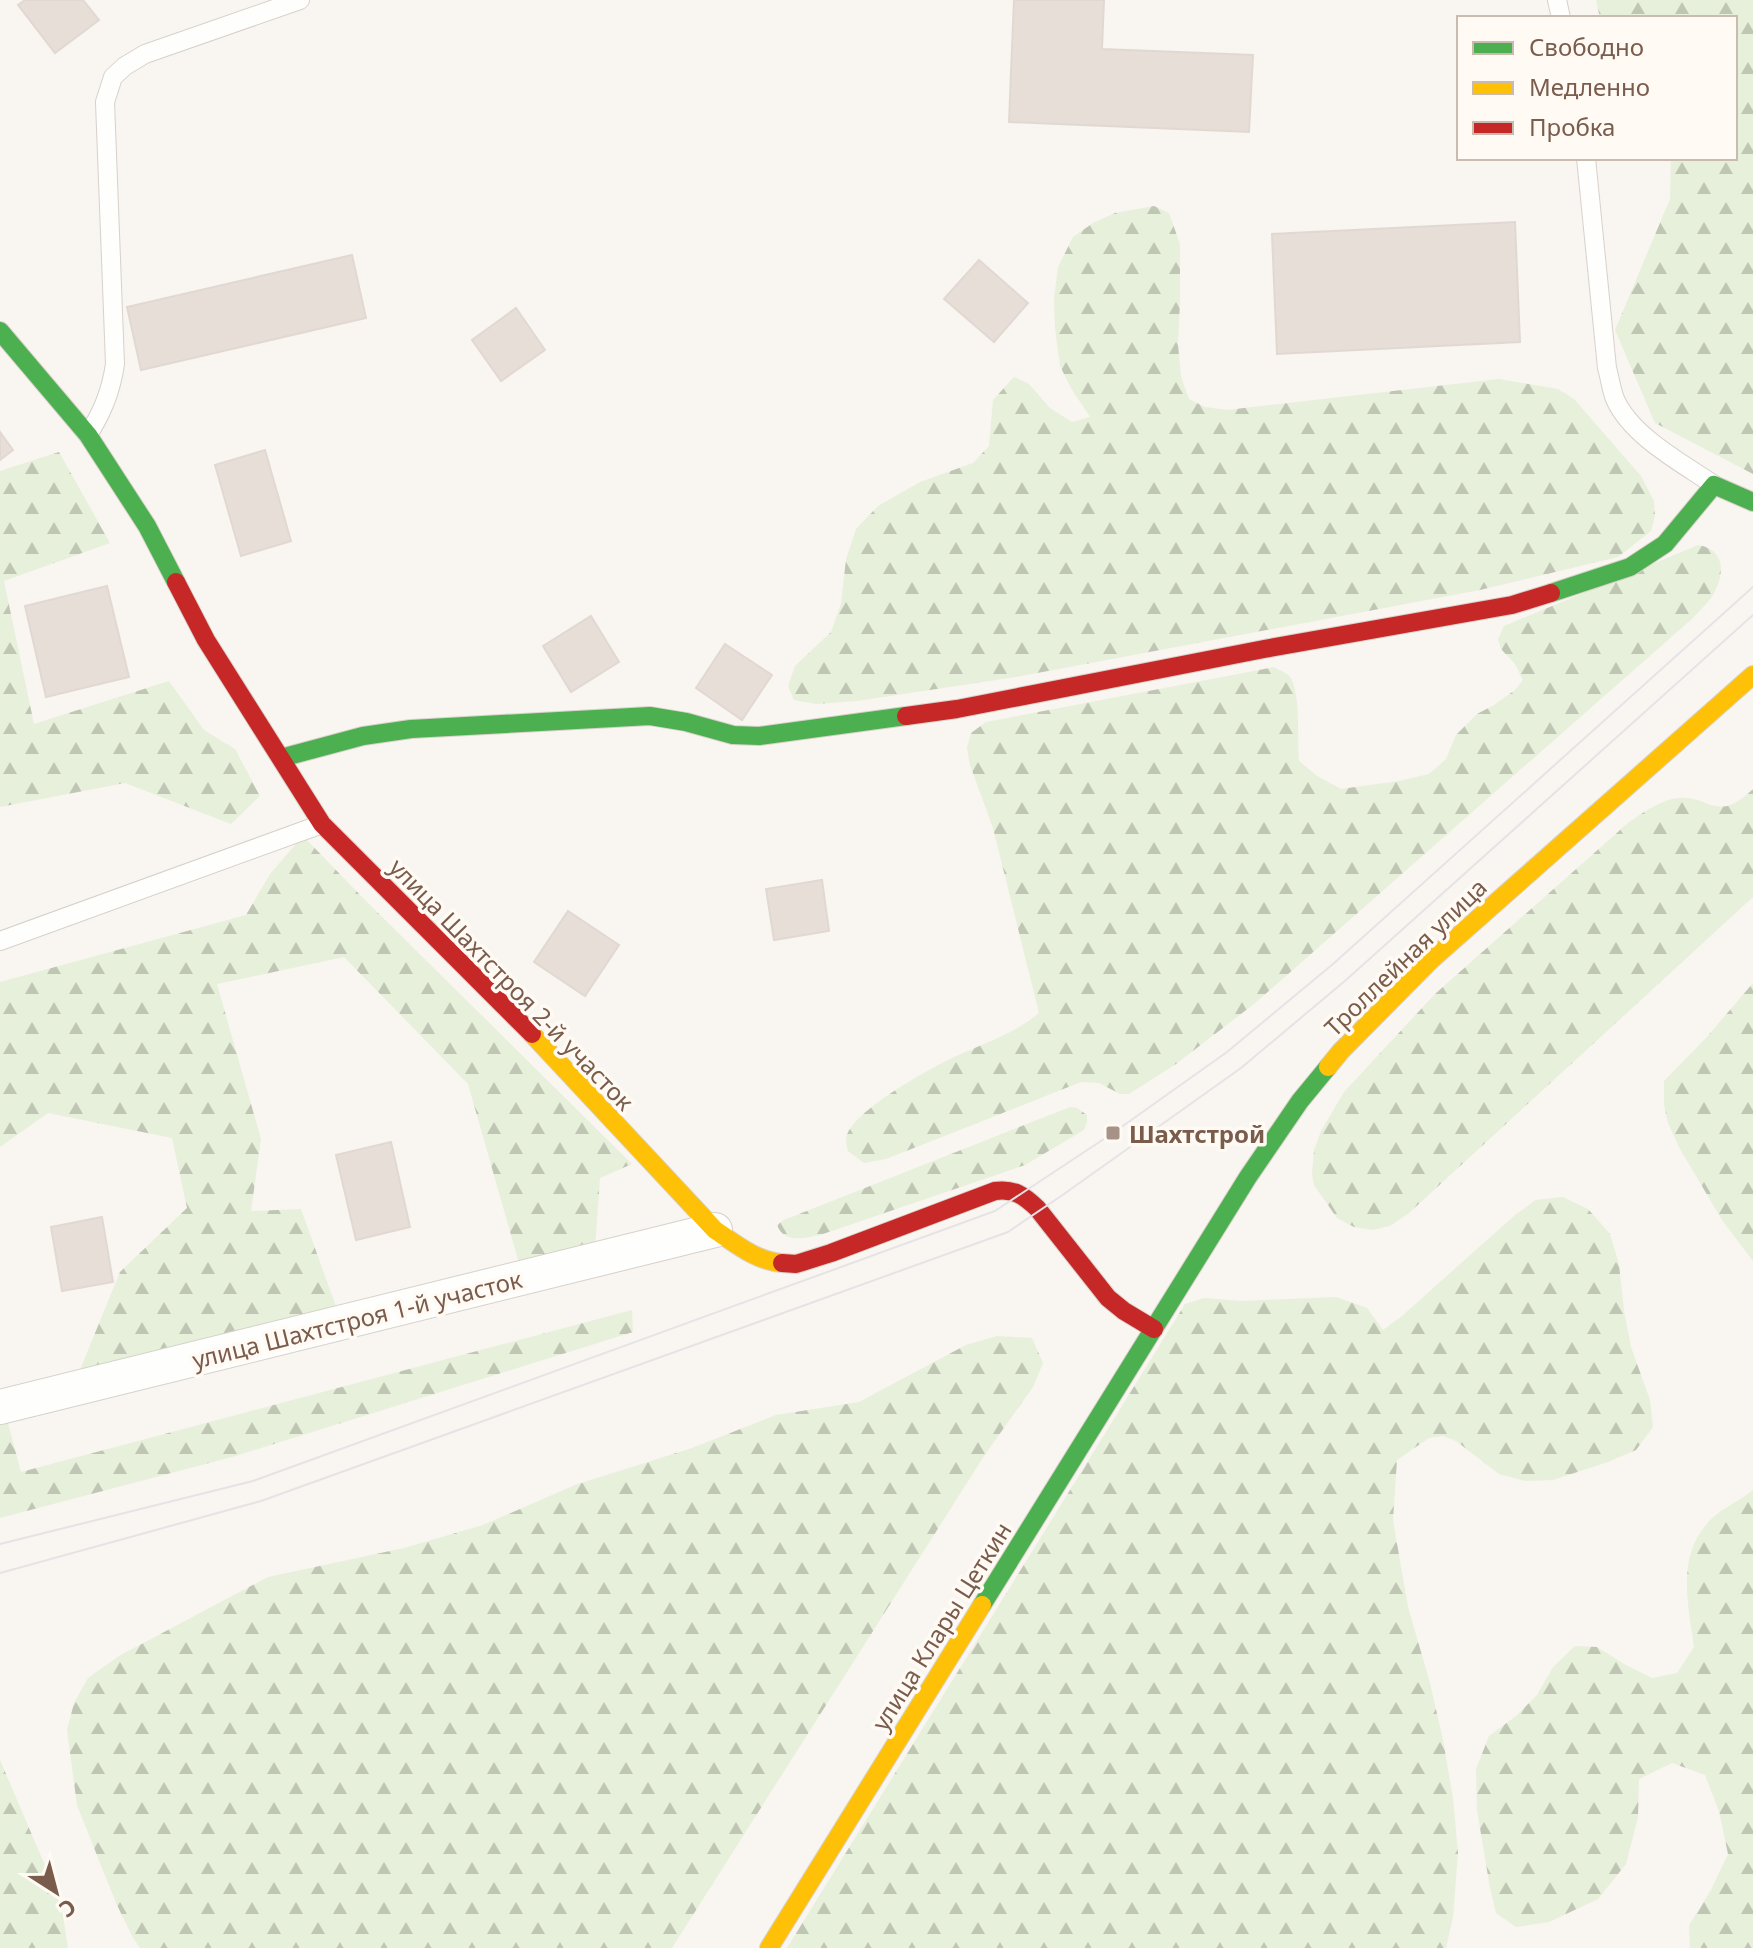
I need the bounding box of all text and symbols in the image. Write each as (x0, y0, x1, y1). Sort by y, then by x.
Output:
legend (1457, 16, 1737, 160)
text: Свободно (1529, 30, 1644, 63)
text: Медленно (1529, 70, 1650, 103)
text: Пробка (1529, 110, 1615, 143)
street label: улица Шахтстроя 2-й участок (382, 851, 642, 1118)
street label: Троллейная улица (1317, 871, 1493, 1043)
place label: Шахтстрой (1129, 1117, 1265, 1150)
marker: Шахтстрой (1104, 1124, 1122, 1142)
street label: улица Шахтстроя 1-й участок (189, 1262, 526, 1376)
street label: улица Клары Цеткин (863, 1515, 1019, 1737)
north arrow (16, 1852, 96, 1932)
text: С (54, 1893, 83, 1925)

